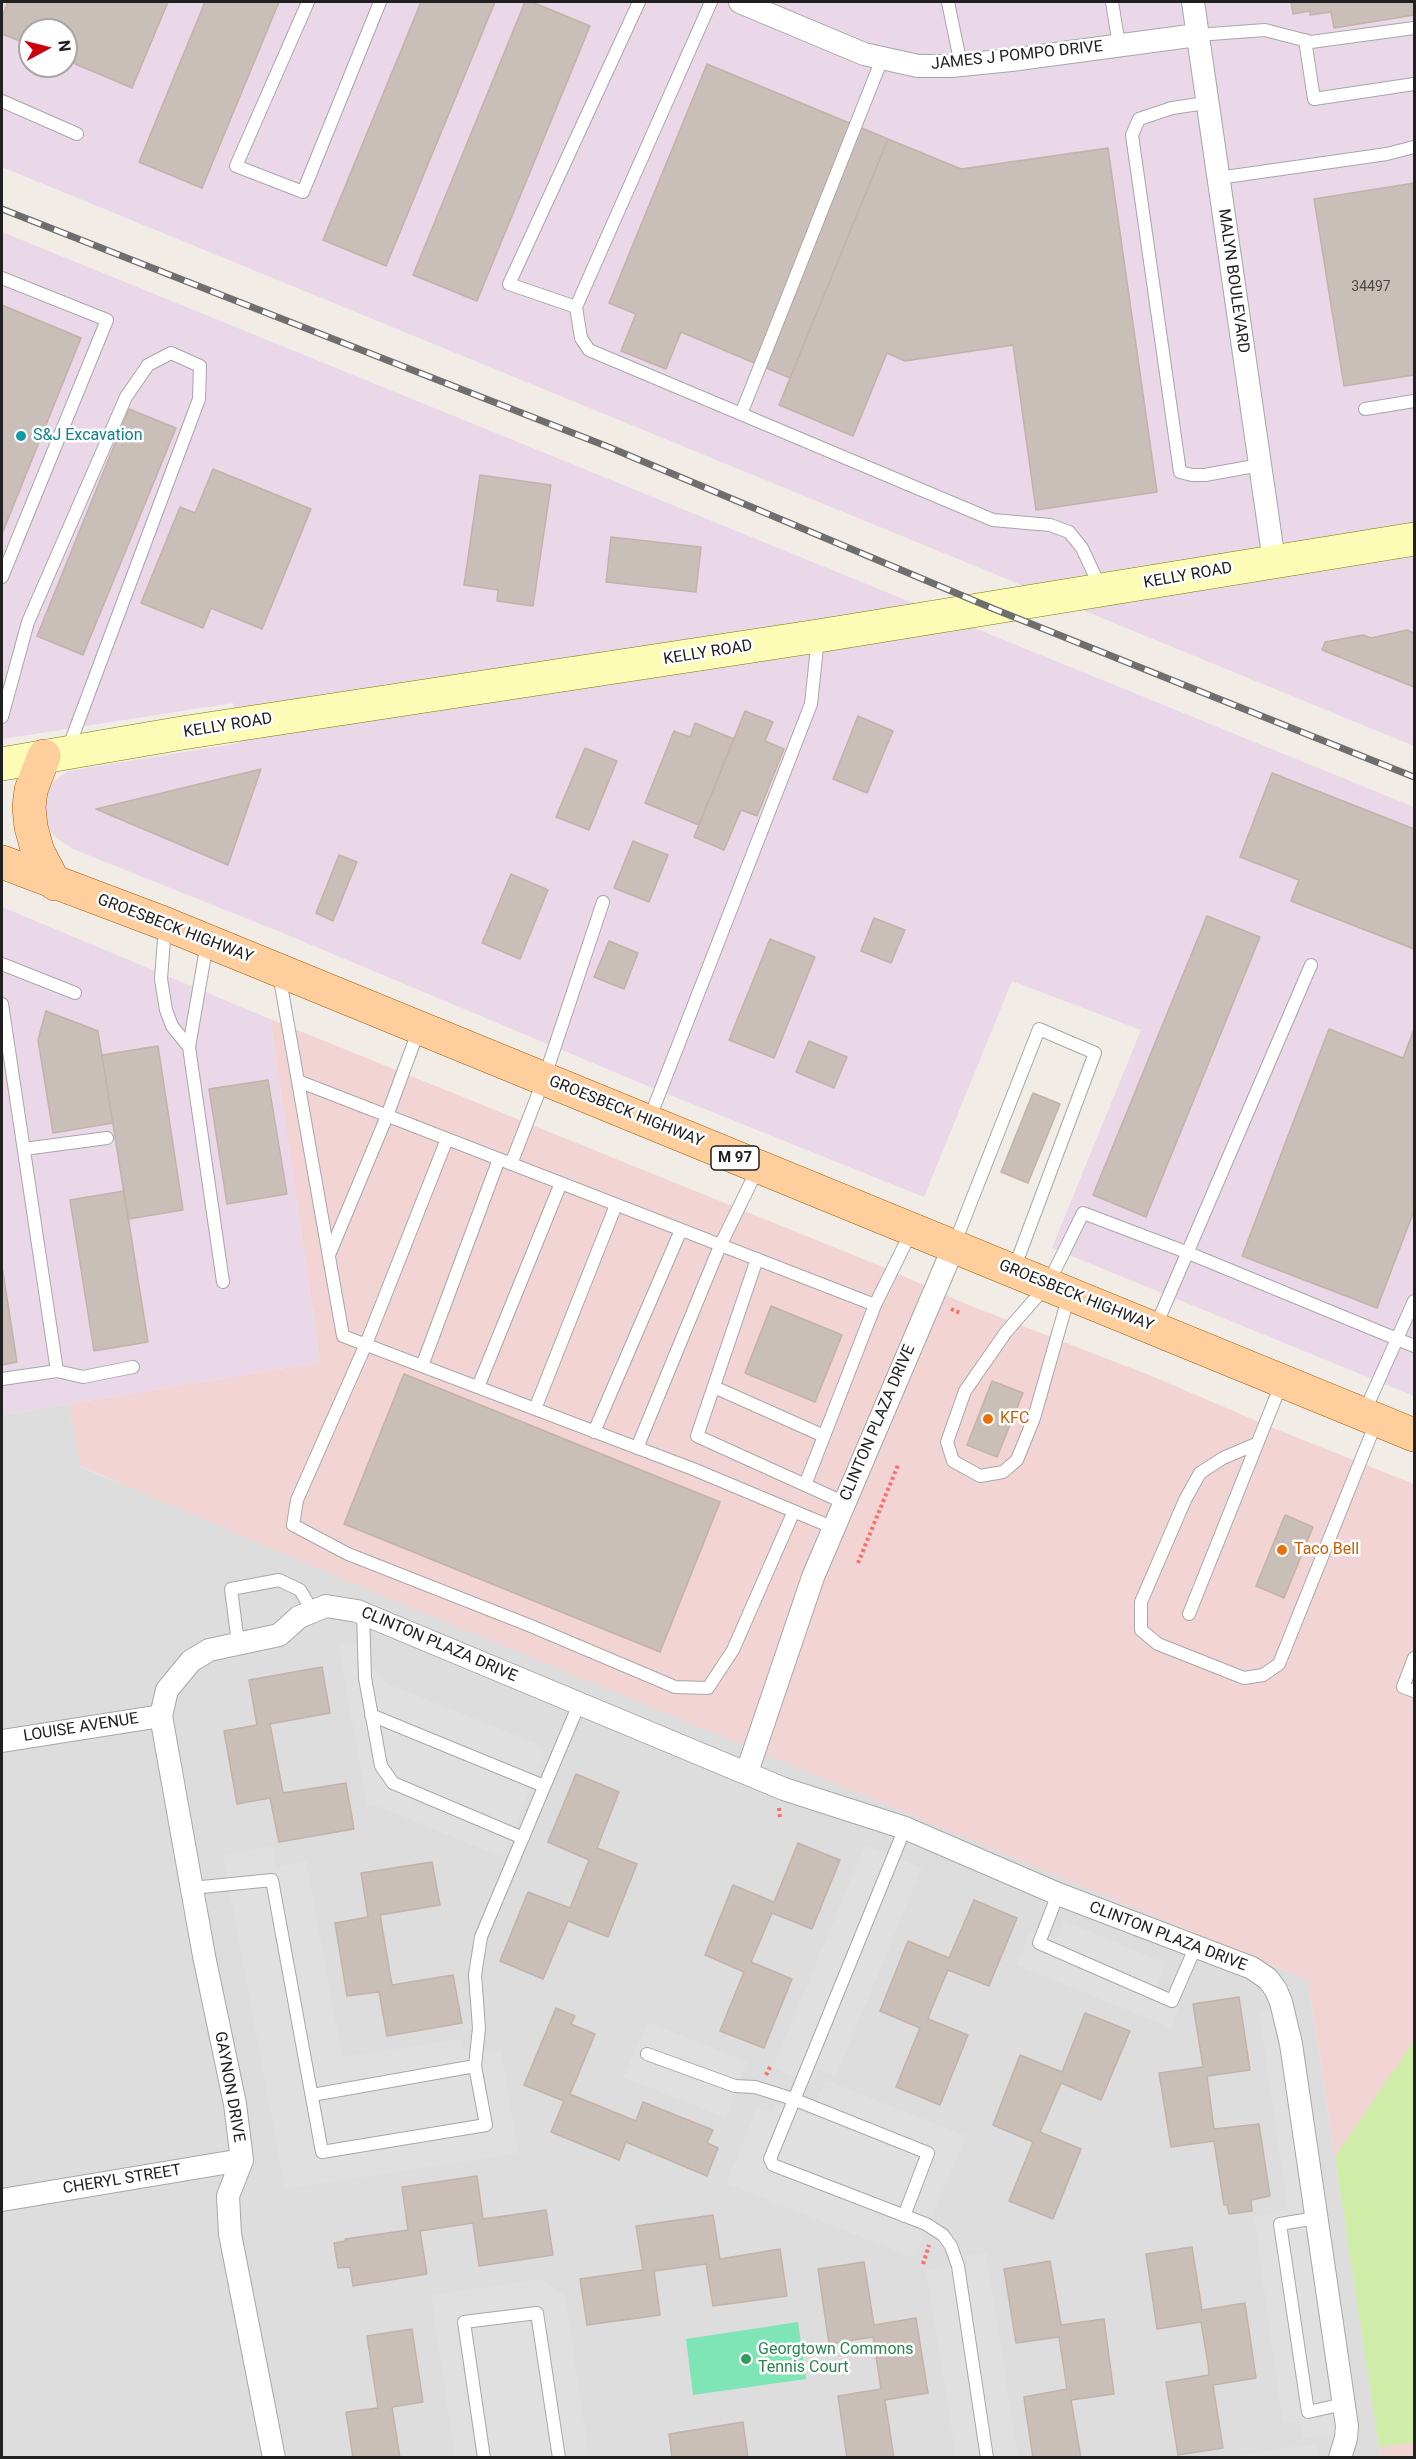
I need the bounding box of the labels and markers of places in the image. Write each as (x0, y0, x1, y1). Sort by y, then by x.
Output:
place label: S&J Excavation (33, 426, 143, 446)
marker: S&J Excavation (14, 429, 28, 443)
place label: KFC (1000, 1409, 1029, 1429)
marker: KFC (981, 1412, 995, 1426)
place label: Taco Bell (1294, 1540, 1359, 1560)
marker: Taco Bell (1275, 1543, 1289, 1557)
place label: Georgtown Commons Tennis Court (758, 2340, 914, 2378)
marker: Georgtown Commons Tennis Court (739, 2352, 753, 2366)

